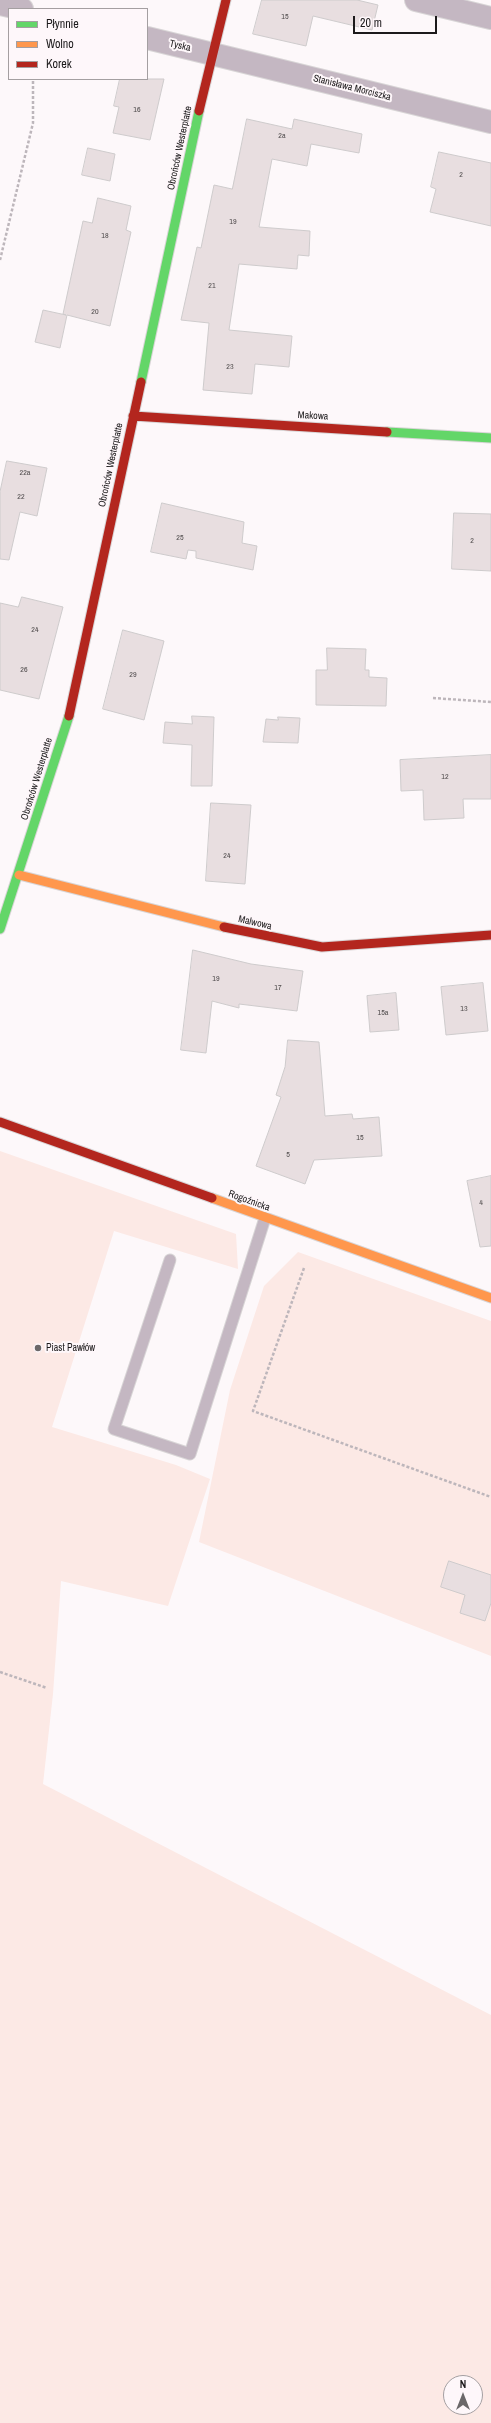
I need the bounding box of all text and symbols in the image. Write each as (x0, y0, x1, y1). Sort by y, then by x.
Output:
legend (8, 8, 148, 80)
scale bar (355, 8, 439, 34)
house number: 15 (281, 12, 289, 22)
text: 20 m (360, 15, 382, 31)
text: Płynnie (46, 16, 79, 32)
text: Wolno (46, 36, 74, 52)
street label: Tyska (168, 38, 192, 54)
text: Korek (46, 56, 72, 72)
street label: Stanisława Morciszka (312, 73, 392, 103)
house number: 16 (133, 105, 141, 115)
street label: Obrońców Westerplatte (165, 105, 195, 191)
house number: 2a (278, 131, 286, 141)
house number: 2 (459, 170, 463, 180)
house number: 19 (229, 217, 237, 227)
house number: 18 (101, 231, 109, 241)
house number: 21 (208, 281, 216, 291)
house number: 20 (91, 307, 99, 317)
house number: 23 (226, 362, 234, 372)
street label: Makowa (297, 409, 329, 423)
street label: Obrońców Westerplatte (96, 422, 126, 508)
house number: 22a (20, 468, 30, 478)
house number: 22 (17, 492, 25, 502)
house number: 25 (176, 533, 184, 543)
house number: 2 (470, 536, 474, 546)
house number: 24 (31, 625, 39, 635)
house number: 26 (20, 665, 28, 675)
house number: 29 (129, 670, 137, 680)
street label: Obrońców Westerplatte (19, 736, 55, 822)
house number: 12 (441, 772, 449, 782)
house number: 24 (223, 851, 231, 861)
street label: Malwowa (237, 913, 273, 933)
house number: 19 (212, 974, 220, 984)
house number: 17 (274, 983, 282, 993)
house number: 13 (460, 1004, 468, 1014)
house number: 15a (378, 1008, 388, 1018)
house number: 15 (356, 1133, 364, 1143)
house number: 5 (286, 1150, 290, 1160)
street label: Rogoźnicka (227, 1188, 271, 1214)
house number: 4 (479, 1198, 483, 1208)
place label: Piast Pawłów (46, 1342, 95, 1354)
marker: Piast Pawłów (33, 1343, 43, 1353)
north arrow (443, 2375, 483, 2415)
text: N (460, 2377, 466, 2391)

